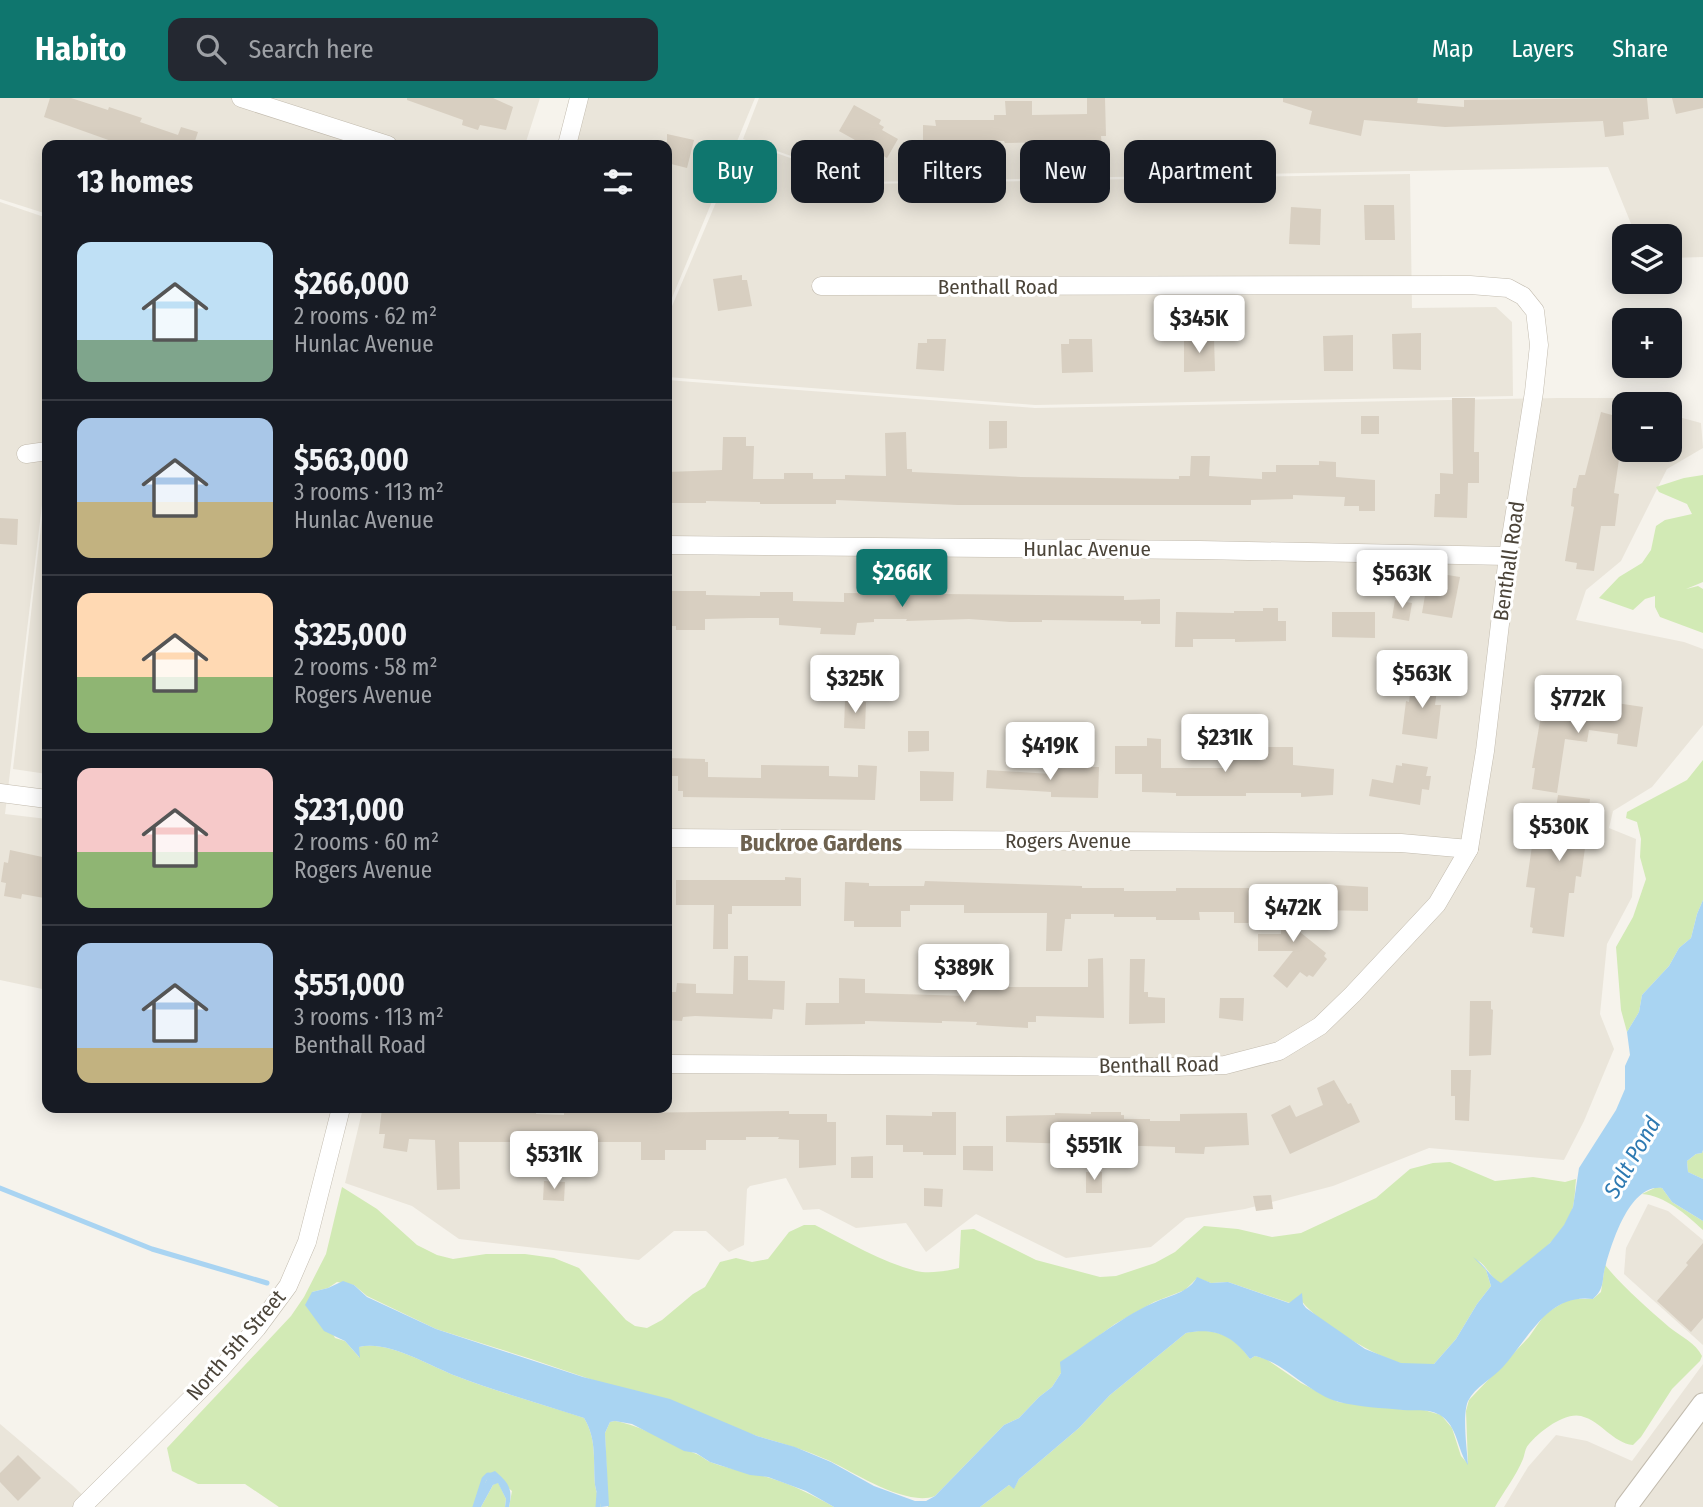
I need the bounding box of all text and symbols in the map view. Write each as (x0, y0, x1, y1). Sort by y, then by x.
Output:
search box (168, 18, 658, 81)
text: Habito (35, 29, 126, 69)
icon: search (192, 30, 230, 68)
text: Search here (248, 34, 374, 65)
text: Map (1432, 35, 1474, 63)
text: Layers (1512, 35, 1574, 63)
text: Share (1612, 35, 1668, 63)
chip: Buy (693, 140, 777, 203)
chip: Rent (791, 140, 884, 203)
chip: Filters (898, 140, 1006, 203)
chip: New (1020, 140, 1110, 203)
chip: Apartment (1124, 140, 1276, 203)
icon: filters (599, 163, 637, 201)
text: 13 homes (77, 164, 193, 200)
map controls (1612, 224, 1682, 462)
button: layers (1612, 224, 1682, 294)
text: $266,000 (294, 266, 409, 302)
icon: home (133, 270, 217, 354)
street label: Benthall Road (938, 274, 1058, 300)
pin: $345K (1150, 296, 1248, 355)
text: 2 rooms · 62 m² (294, 302, 437, 330)
text: $345K (1170, 304, 1228, 332)
button: + (1612, 308, 1682, 378)
text: Hunlac Avenue (294, 330, 434, 358)
button: − (1612, 392, 1682, 462)
text: $563,000 (294, 442, 409, 478)
icon: home (133, 446, 217, 530)
text: 3 rooms · 113 m² (294, 478, 444, 506)
street label: Benthall Road (1488, 500, 1530, 622)
text: Hunlac Avenue (294, 506, 434, 534)
street label: Hunlac Avenue (1023, 536, 1151, 562)
pin: $266K (853, 550, 951, 609)
pin: $563K (1353, 550, 1451, 610)
text: $266K (872, 558, 932, 586)
text: $563K (1373, 559, 1431, 587)
text: $325,000 (294, 617, 407, 653)
icon: home (133, 621, 217, 705)
pin: $563K (1373, 650, 1471, 710)
text: 2 rooms · 58 m² (294, 653, 438, 681)
pin: $325K (806, 656, 904, 715)
text: $563K (1393, 659, 1451, 687)
text: $325K (826, 664, 884, 692)
pin: $772K (1529, 676, 1627, 735)
text: Rogers Avenue (294, 681, 432, 709)
text: $772K (1551, 684, 1605, 712)
pin: $231K (1176, 714, 1274, 774)
pin: $419K (1001, 722, 1099, 782)
text: $231K (1197, 723, 1253, 751)
text: $419K (1022, 731, 1078, 759)
text: $231,000 (294, 792, 404, 828)
icon: home (133, 796, 217, 880)
pin: $530K (1510, 804, 1608, 863)
text: $530K (1529, 812, 1589, 840)
text: 2 rooms · 60 m² (294, 828, 439, 856)
street label: Rogers Avenue (1005, 828, 1131, 854)
district label: Buckroe Gardens (740, 829, 902, 857)
text: Rogers Avenue (294, 856, 432, 884)
pin: $472K (1244, 884, 1342, 944)
text: $472K (1265, 893, 1321, 921)
pin: $389K (915, 944, 1013, 1004)
text: $389K (934, 953, 994, 981)
text: $551,000 (294, 967, 405, 1003)
icon: home (133, 971, 217, 1055)
text: 3 rooms · 113 m² (294, 1003, 444, 1031)
text: Benthall Road (294, 1031, 426, 1059)
street label: Benthall Road (1099, 1051, 1219, 1079)
water label: Salt Pond (1597, 1111, 1666, 1204)
pin: $551K (1045, 1122, 1143, 1182)
text: $551K (1066, 1131, 1122, 1159)
pin: $531K (505, 1132, 603, 1191)
text: $531K (526, 1140, 582, 1168)
street label: North 5th Street (181, 1284, 291, 1406)

